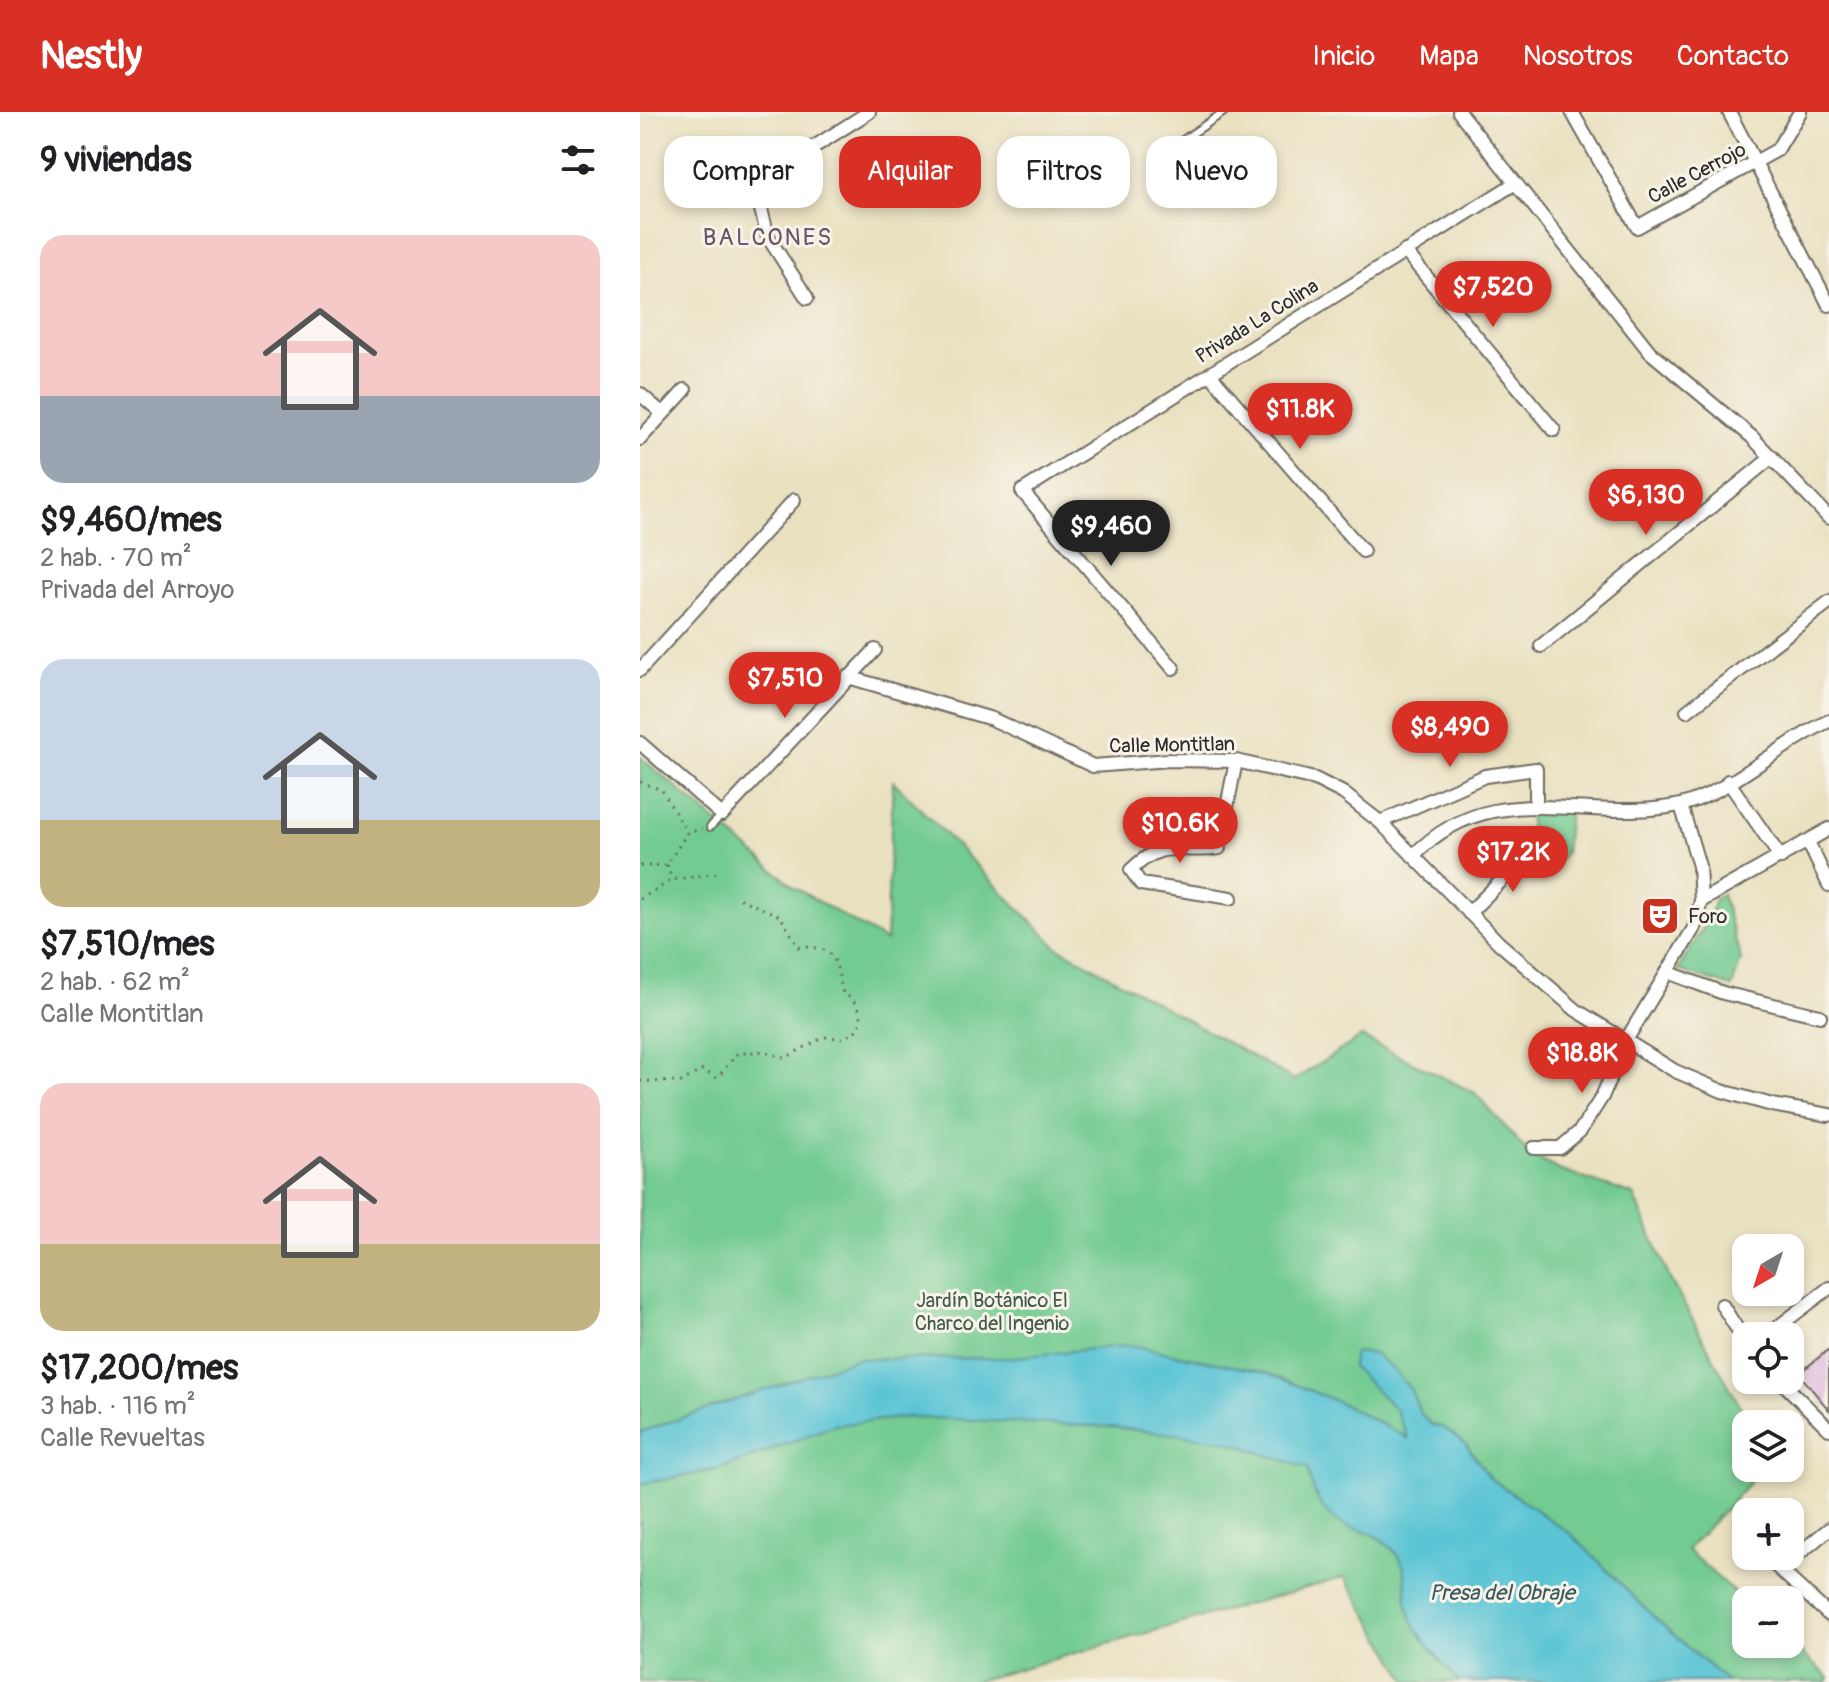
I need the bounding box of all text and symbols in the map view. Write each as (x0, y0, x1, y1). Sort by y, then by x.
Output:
text: Nestly (40, 32, 142, 80)
text: Inicio (1312, 39, 1375, 74)
text: Mapa (1419, 39, 1479, 74)
text: Nosotros (1523, 39, 1633, 74)
text: Contacto (1677, 39, 1789, 74)
chip: Comprar (664, 136, 823, 208)
chip: Alquilar (839, 136, 981, 208)
chip: Filtros (997, 136, 1130, 208)
chip: Nuevo (1146, 136, 1277, 208)
street label: Calle Cerrojo (1644, 137, 1751, 209)
icon: filters (556, 138, 600, 182)
text: 9 viviendas (40, 139, 192, 182)
district label: BALCONES (703, 223, 833, 252)
pin: $7,520 (1428, 261, 1558, 329)
text: $7,520 (1453, 271, 1533, 303)
street label: Privada La Colina (1191, 273, 1323, 369)
icon: home (248, 287, 392, 431)
pin: $11.8K (1235, 383, 1365, 451)
text: $11.8K (1266, 393, 1334, 425)
pin: $6,130 (1581, 469, 1711, 537)
text: $6,130 (1607, 479, 1685, 511)
text: $9,460/mes (40, 499, 222, 542)
pin: $9,460 (1046, 500, 1176, 568)
text: $9,460 (1070, 510, 1152, 542)
text: 2 hab. · 70 m² (40, 542, 192, 574)
text: Privada del Arroyo (40, 574, 234, 606)
pin: $7,510 (720, 652, 850, 720)
text: $7,510 (747, 662, 823, 694)
pin: $8,490 (1385, 701, 1515, 769)
icon: home (248, 711, 392, 855)
text: $8,490 (1410, 711, 1490, 743)
street label: Calle Montitlan (1109, 731, 1235, 759)
pin: $10.6K (1115, 797, 1245, 865)
text: $10.6K (1141, 807, 1219, 839)
pin: $17.2K (1448, 826, 1578, 894)
text: $17.2K (1476, 836, 1550, 868)
theatre icon: Foro (1639, 895, 1681, 937)
place label: Foro (1688, 904, 1728, 929)
text: $7,510/mes (40, 923, 214, 966)
text: 2 hab. · 62 m² (40, 966, 190, 998)
text: Calle Montitlan (40, 998, 204, 1030)
pin: $18.8K (1517, 1027, 1647, 1095)
text: $18.8K (1546, 1037, 1618, 1069)
icon: home (248, 1135, 392, 1279)
north arrow (1732, 1234, 1804, 1306)
map controls (1732, 1234, 1804, 1658)
park label: Jardín Botánico El Charco del Ingenio (915, 1288, 1069, 1336)
button: locate (1732, 1322, 1804, 1394)
text: $17,200/mes (40, 1347, 238, 1390)
text: 3 hab. · 116 m² (40, 1390, 196, 1422)
button: layers (1732, 1410, 1804, 1482)
text: Calle Revueltas (40, 1422, 205, 1454)
button: + (1732, 1498, 1804, 1570)
water label: Presa del Obraje (1429, 1579, 1577, 1607)
button: − (1732, 1586, 1804, 1658)

